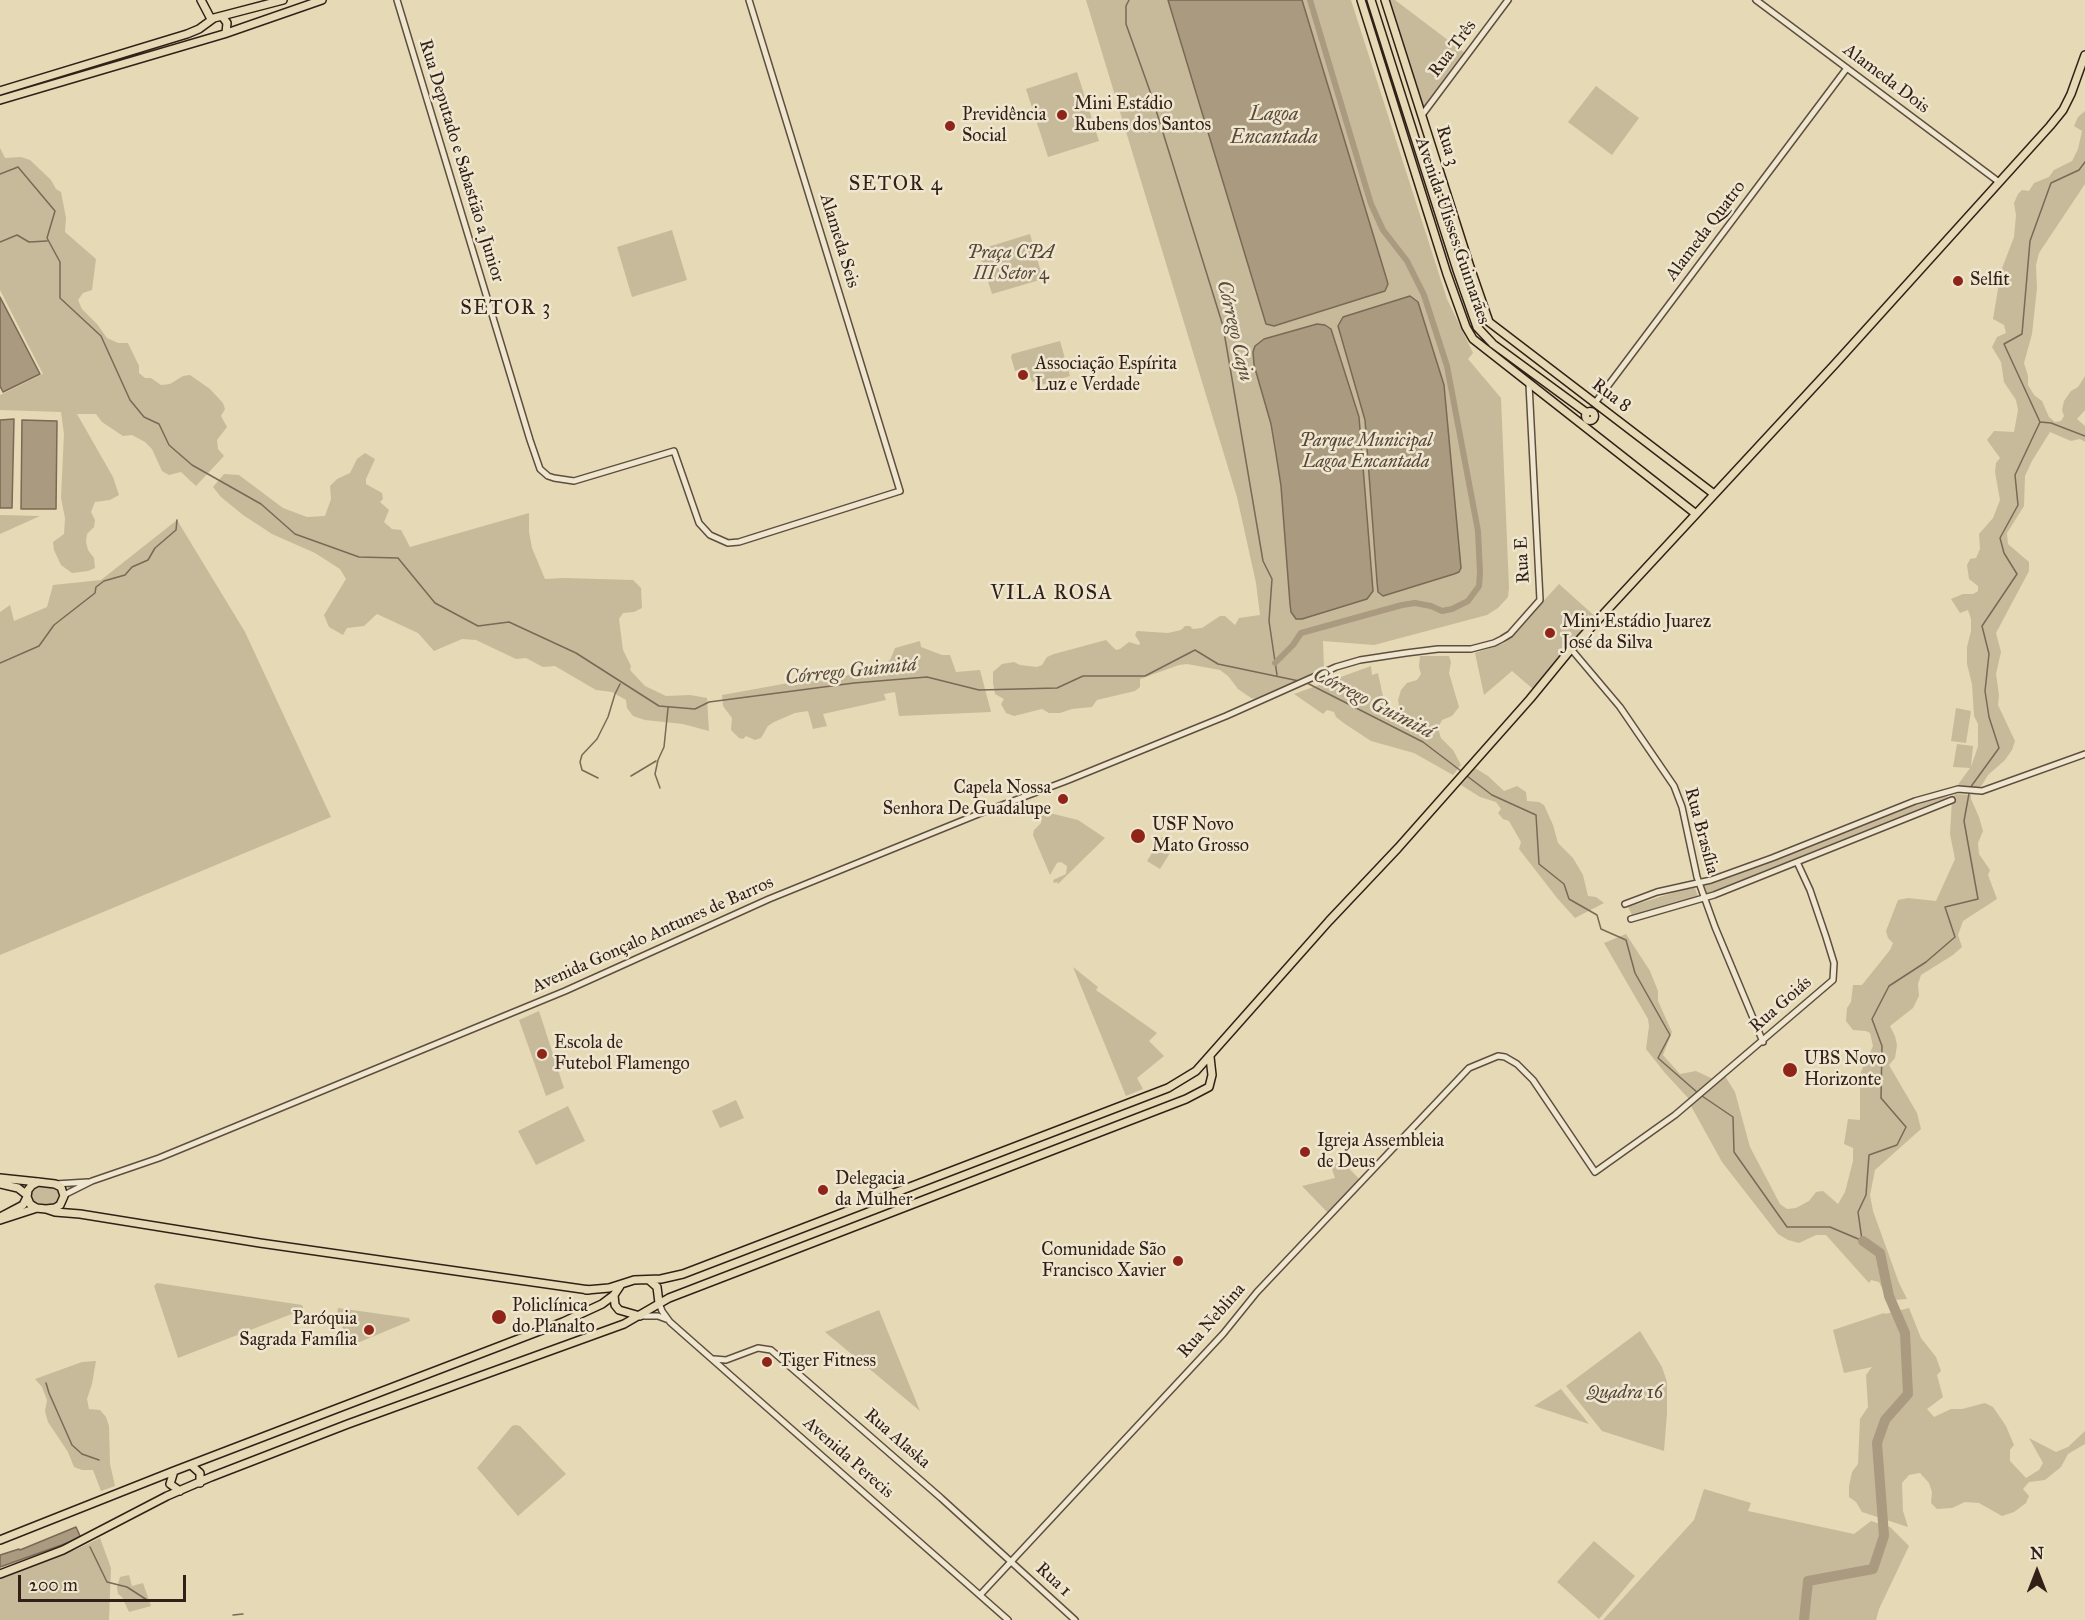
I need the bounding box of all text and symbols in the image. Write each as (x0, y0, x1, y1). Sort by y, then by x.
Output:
street label: Rua Três (1424, 16, 1482, 82)
street label: Rua Deputado e Sabastião a Junior (414, 37, 508, 285)
street label: Alameda Dois (1839, 40, 1933, 118)
place label: Mini Estádio Rubens dos Santos (1074, 94, 1211, 136)
water label: Lagoa Encantada (1230, 103, 1318, 150)
place label: Previdência Social (962, 105, 1046, 148)
marker: Mini Estádio Rubens dos Santos (1055, 108, 1069, 122)
marker: Previdência Social (943, 119, 957, 133)
street label: Rua 3 (1431, 123, 1463, 169)
street label: Avenida Ulisses Guimarães (1410, 135, 1494, 327)
district label: SETOR 4 (849, 173, 943, 197)
street label: Alameda Quatro (1661, 177, 1751, 285)
street label: Alameda Seis (814, 191, 864, 291)
park label: Praça CPA III Setor 4 (967, 243, 1055, 286)
place label: Selfit (1970, 270, 2010, 292)
marker: Selfit (1951, 274, 1965, 288)
water label: Córrego Caju (1211, 278, 1257, 384)
district label: SETOR 3 (460, 297, 552, 321)
place label: Associação Espírita Luz e Verdade (1035, 354, 1177, 397)
marker: Associação Espírita Luz e Verdade (1016, 368, 1030, 382)
street label: Rua 8 (1587, 374, 1635, 418)
park label: Parque Municipal Lagoa Encantada (1300, 431, 1432, 474)
street label: Rua E (1511, 536, 1535, 584)
district label: VILA ROSA (991, 582, 1113, 606)
place label: Mini Estádio Juarez José da Silva (1562, 612, 1711, 654)
marker: Mini Estádio Juarez José da Silva (1543, 626, 1557, 640)
water label: Córrego Guimitá (784, 653, 918, 691)
water label: Córrego Guimitá (1309, 663, 1437, 745)
place label: Capela Nossa Senhora De Guadalupe (883, 778, 1051, 820)
street label: Rua Brasília (1679, 785, 1723, 877)
marker: Capela Nossa Senhora De Guadalupe (1056, 792, 1070, 806)
place label: USF Novo Mato Grosso (1152, 815, 1249, 858)
marker: USF Novo Mato Grosso (1129, 827, 1147, 845)
street label: Avenida Gonçalo Antunes de Barros (529, 872, 777, 998)
street label: Rua Goiás (1746, 972, 1816, 1038)
place label: Escola de Futebol Flamengo (554, 1033, 690, 1076)
marker: Escola de Futebol Flamengo (535, 1047, 549, 1061)
place label: UBS Novo Horizonte (1804, 1049, 1886, 1092)
marker: UBS Novo Horizonte (1781, 1061, 1799, 1079)
place label: Igreja Assembleia de Deus (1317, 1131, 1444, 1174)
marker: Igreja Assembleia de Deus (1298, 1145, 1312, 1159)
place label: Delegacia da Mulher (835, 1169, 913, 1212)
marker: Delegacia da Mulher (816, 1183, 830, 1197)
place label: Comunidade São Francisco Xavier (1041, 1240, 1166, 1282)
marker: Comunidade São Francisco Xavier (1171, 1254, 1185, 1268)
street label: Rua Neblina (1174, 1279, 1250, 1363)
place label: Policlínica do Planalto (512, 1296, 595, 1338)
marker: Policlínica do Planalto (490, 1308, 508, 1326)
place label: Paróquia Sagrada Família (239, 1309, 357, 1352)
marker: Paróquia Sagrada Família (362, 1323, 376, 1337)
place label: Tiger Fitness (779, 1351, 876, 1373)
marker: Tiger Fitness (760, 1355, 774, 1369)
park label: Quadra 16 (1587, 1383, 1663, 1405)
street label: Rua Alaska (859, 1404, 935, 1474)
street label: Avenida Perecis (798, 1413, 898, 1503)
north arrow (2007, 1542, 2067, 1602)
text: N (2030, 1544, 2044, 1563)
street label: Rua 1 (1031, 1558, 1075, 1602)
scale bar (21, 1563, 189, 1601)
text: 200 m (29, 1574, 78, 1596)

